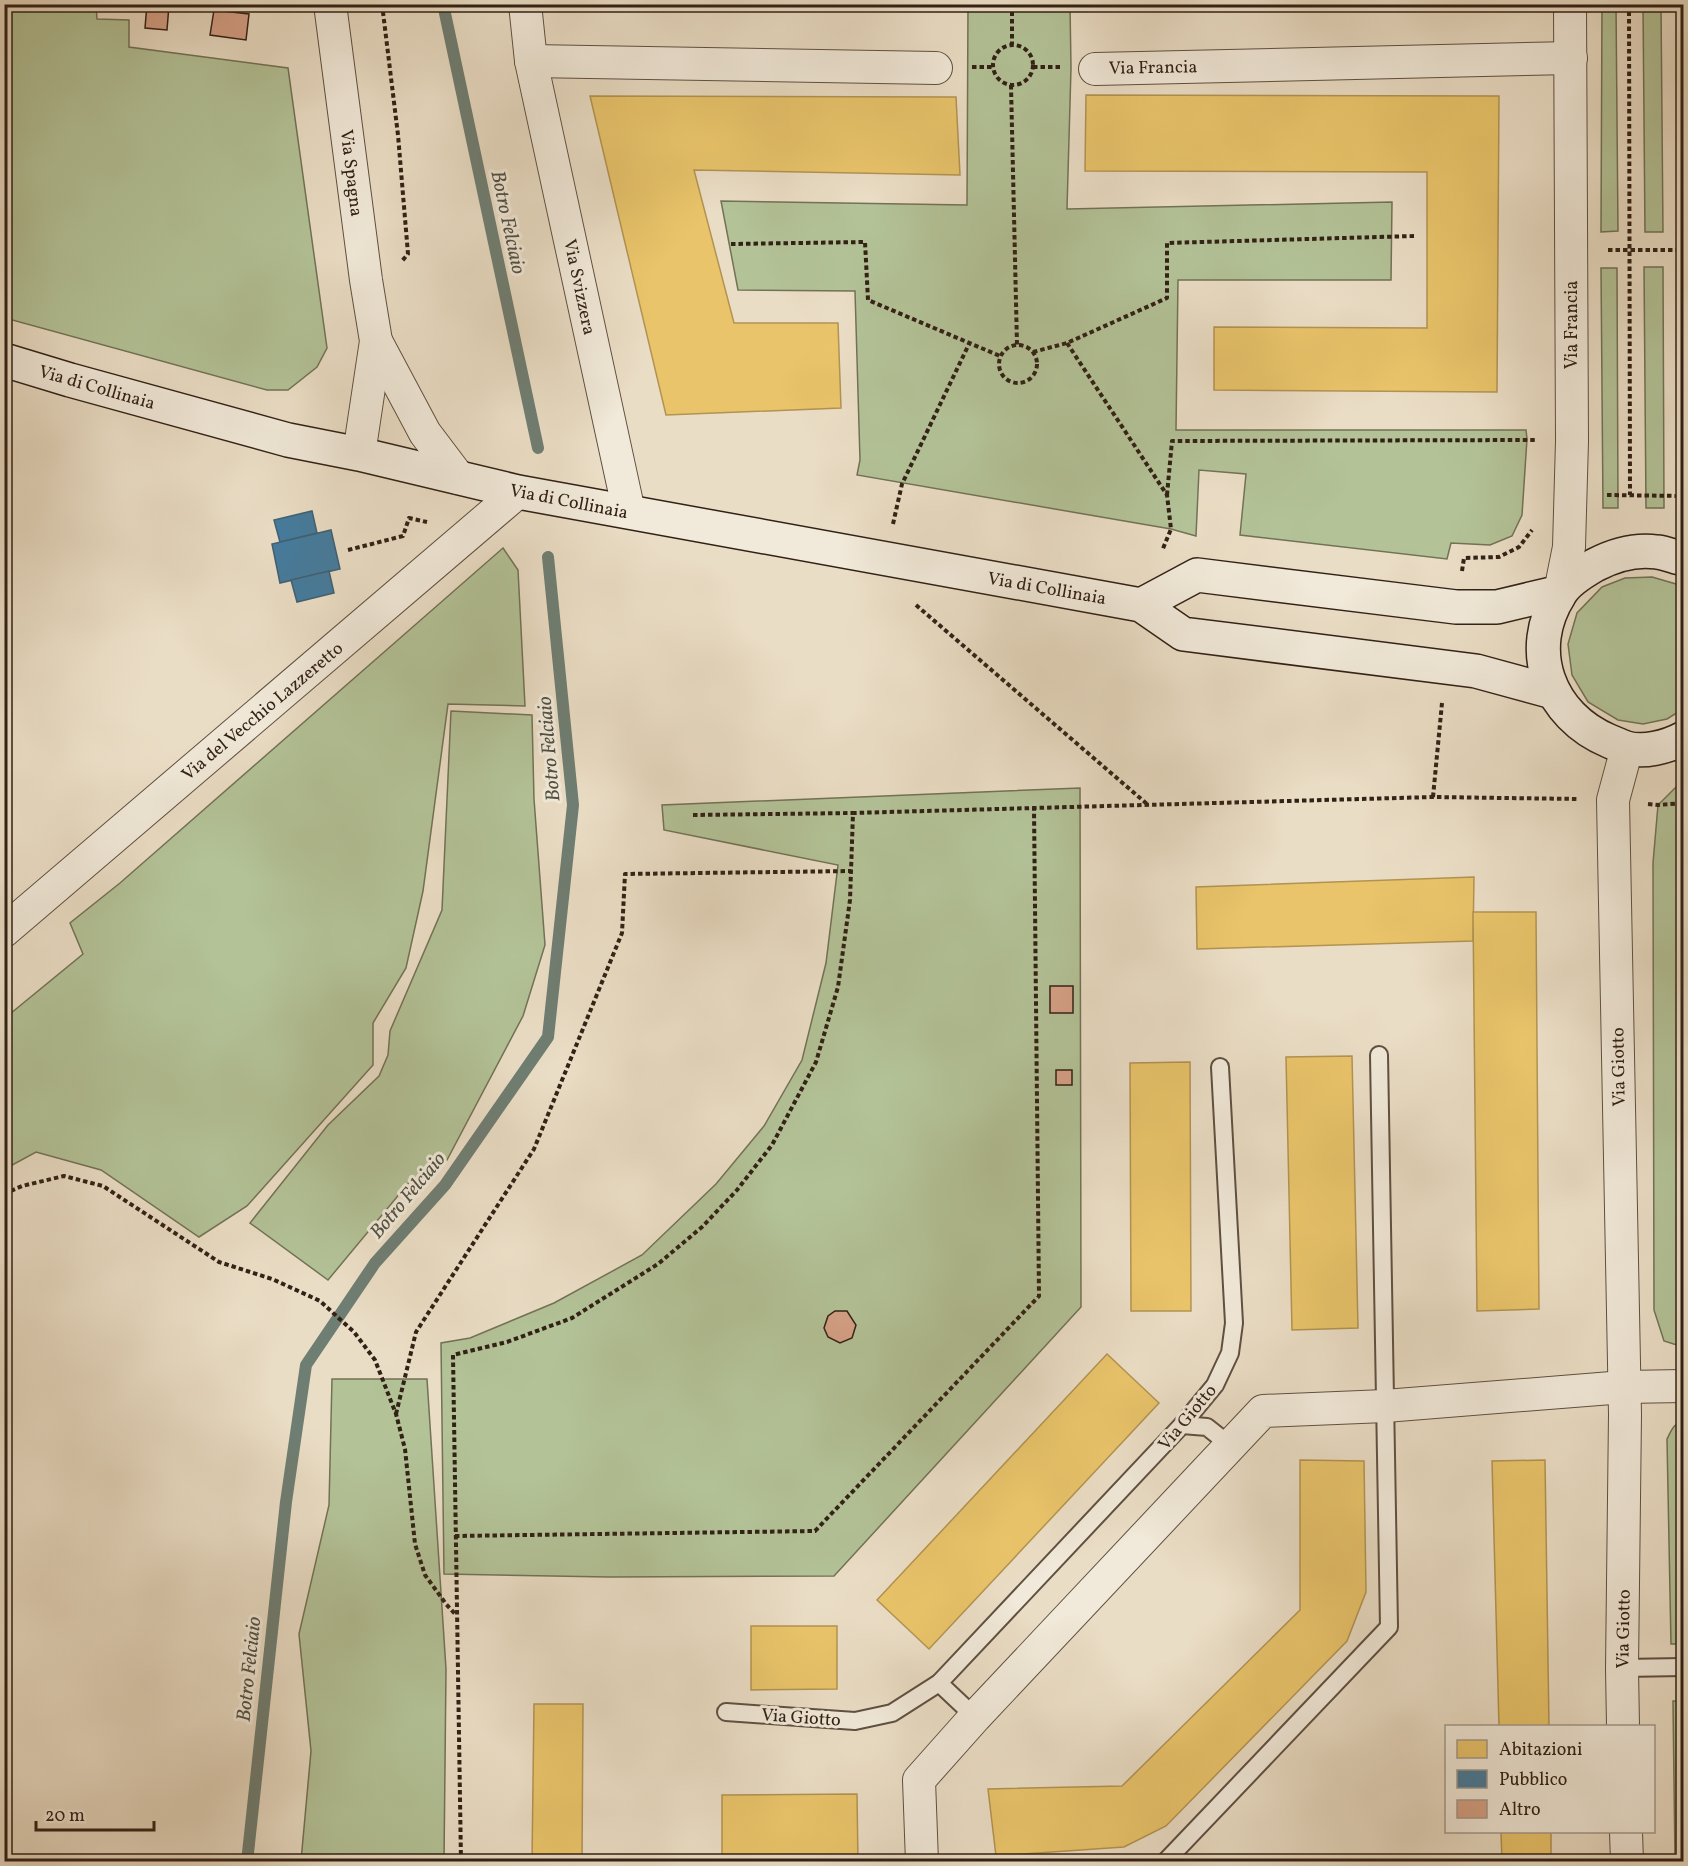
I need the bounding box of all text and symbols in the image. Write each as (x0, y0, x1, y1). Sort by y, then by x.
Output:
street label: Via Francia (1108, 55, 1198, 82)
street label: Via Spagna (333, 128, 368, 218)
water label: Botro Felciaio (482, 168, 532, 277)
street label: Via Svizzera (556, 237, 601, 338)
street label: Via Francia (1560, 281, 1585, 369)
street label: Via di Collinaia (35, 360, 158, 417)
street label: Via di Collinaia (507, 479, 630, 526)
street label: Via di Collinaia (985, 567, 1108, 612)
street label: Via del Vecchio Lazzeretto (177, 637, 349, 787)
water label: Botro Felciaio (531, 695, 569, 803)
street label: Via Giotto (1606, 1027, 1633, 1107)
water label: Botro Felciaio (364, 1147, 453, 1246)
street label: Via Giotto (1153, 1380, 1223, 1456)
street label: Via Giotto (1611, 1589, 1638, 1669)
water label: Botro Felciaio (231, 1615, 269, 1723)
street label: Via Giotto (760, 1703, 841, 1734)
legend (1445, 1725, 1655, 1833)
text: Abitazioni (1499, 1738, 1582, 1763)
text: Pubblico (1499, 1768, 1567, 1793)
scale bar (36, 1794, 154, 1832)
text: Altro (1499, 1798, 1541, 1823)
text: 20 m (45, 1804, 85, 1829)

